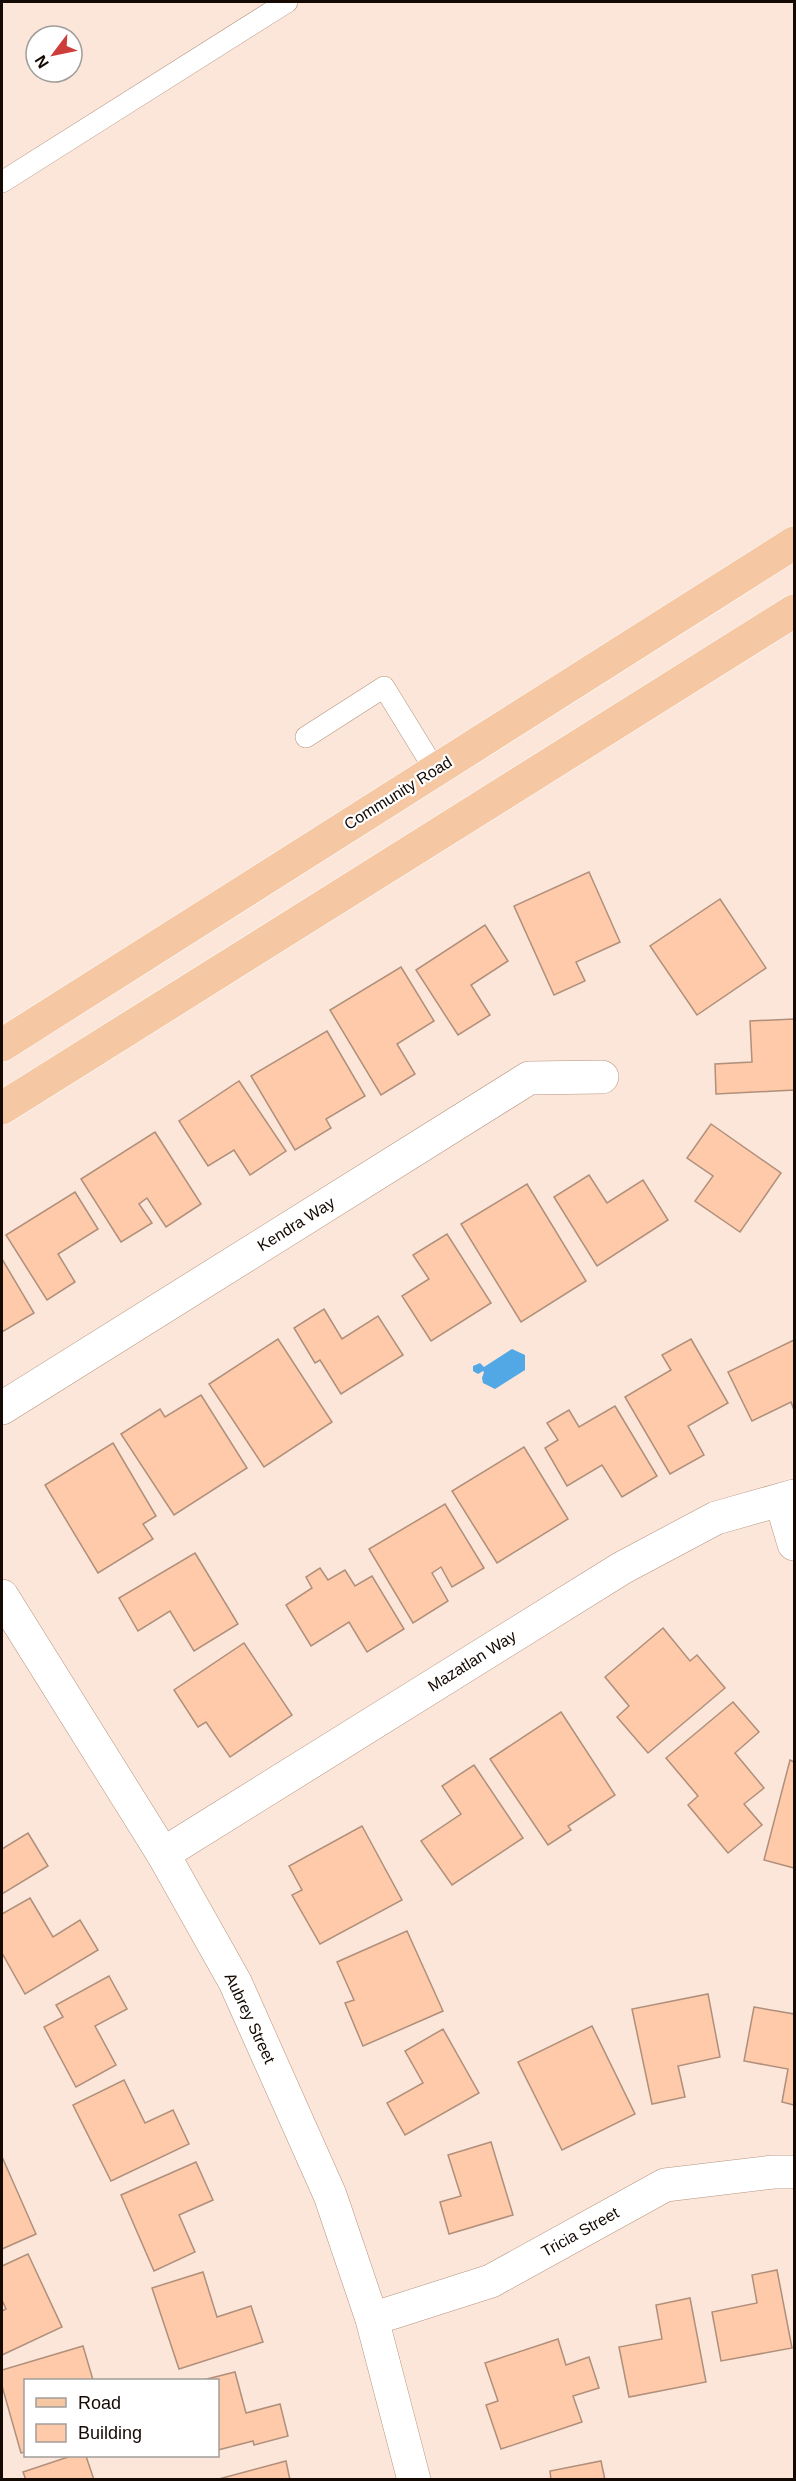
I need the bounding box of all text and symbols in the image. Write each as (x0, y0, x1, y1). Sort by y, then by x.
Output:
north arrow (24, 24, 84, 84)
text: N (31, 52, 52, 71)
street label: Community Road (341, 753, 455, 833)
street label: Kendra Way (254, 1194, 338, 1254)
street label: Mazatlan Way (425, 1627, 519, 1695)
street label: Aubrey Street (222, 1970, 279, 2066)
street label: Tricia Street (538, 2204, 622, 2260)
legend (24, 2379, 219, 2457)
text: Road (78, 2393, 121, 2413)
text: Building (78, 2423, 142, 2443)

